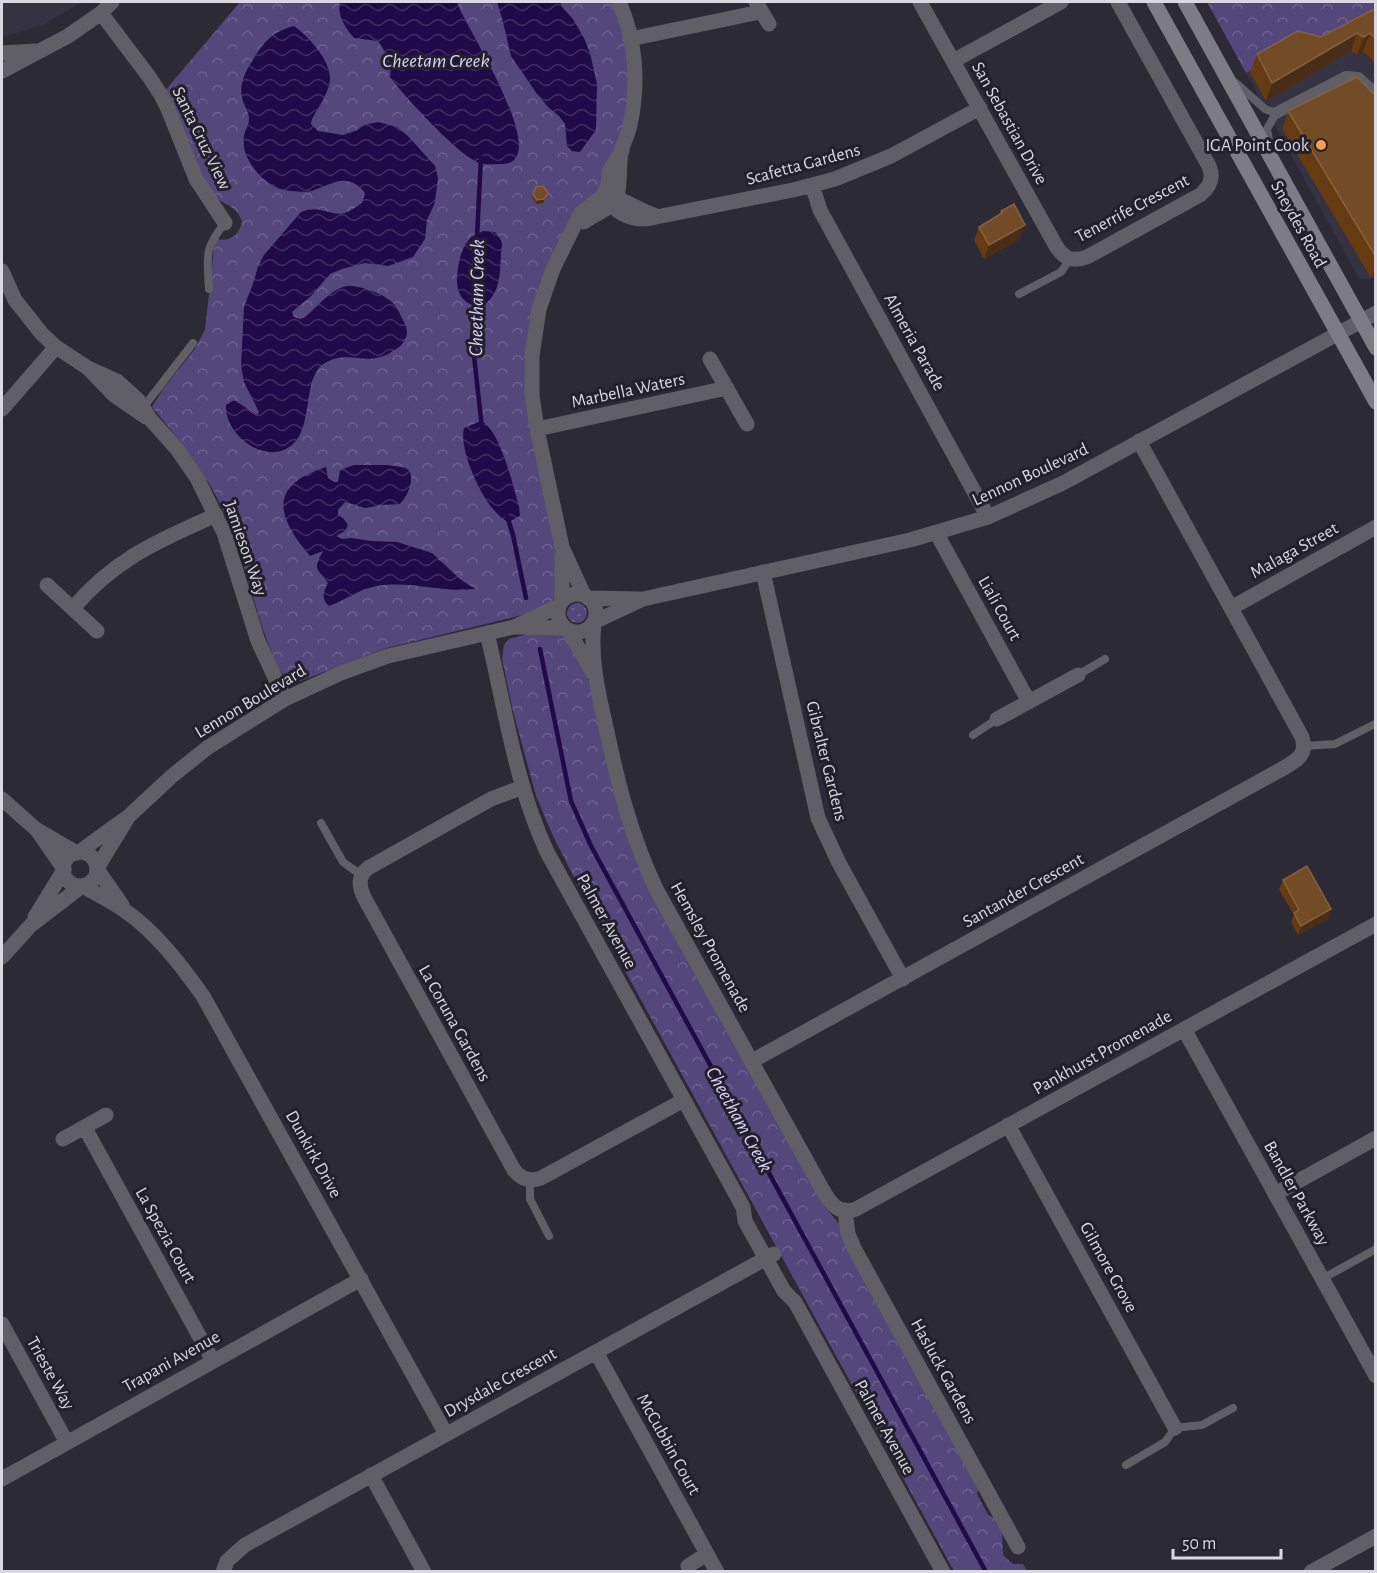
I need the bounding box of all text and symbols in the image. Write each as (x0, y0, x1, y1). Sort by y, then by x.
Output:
water label: Cheetam Creek (382, 51, 490, 71)
street label: San Sebastian Drive (968, 59, 1050, 188)
street label: Santa Cruz View (168, 84, 234, 193)
place label: IGA Point Cook (1206, 137, 1310, 155)
marker: IGA Point Cook (1314, 138, 1328, 152)
street label: Scafetta Gardens (744, 141, 862, 189)
street label: Tenerrife Crescent (1073, 171, 1193, 246)
street label: Sneydes Road (1267, 178, 1329, 271)
water label: Cheetham Creek (466, 239, 488, 357)
street label: Almeria Parade (880, 291, 948, 394)
street label: Marbella Waters (570, 370, 687, 412)
street label: Lennon Boulevard (970, 440, 1091, 510)
street label: Jamieson Way (220, 499, 270, 598)
street label: Malaga Street (1248, 519, 1342, 582)
street label: Liali Court (974, 573, 1024, 644)
street label: Lennon Boulevard (192, 662, 309, 742)
street label: Gibralter Gardens (802, 699, 850, 823)
street label: Santander Crescent (960, 850, 1087, 932)
street label: Palmer Avenue (573, 871, 640, 972)
street label: Hemsley Promenade (667, 879, 753, 1016)
street label: La Coruna Gardens (415, 962, 493, 1085)
street label: Pankhurst Promenade (1030, 1007, 1175, 1098)
water label: Cheetham Creek (702, 1063, 776, 1175)
street label: Dunkirk Drive (282, 1108, 344, 1201)
street label: Bandler Parkway (1260, 1138, 1332, 1249)
street label: La Spezia Court (132, 1185, 199, 1287)
street label: Gilmore Grove (1076, 1219, 1140, 1316)
street label: Hasluck Gardens (907, 1316, 979, 1427)
street label: Trapani Avenue (120, 1328, 223, 1396)
street label: Trieste Way (23, 1334, 78, 1413)
street label: Drysdale Crescent (441, 1344, 560, 1421)
street label: Palmer Avenue (851, 1377, 918, 1478)
street label: McCubbin Court (633, 1391, 703, 1498)
scale bar (1173, 1522, 1281, 1560)
text: 50 m (1182, 1535, 1216, 1553)

